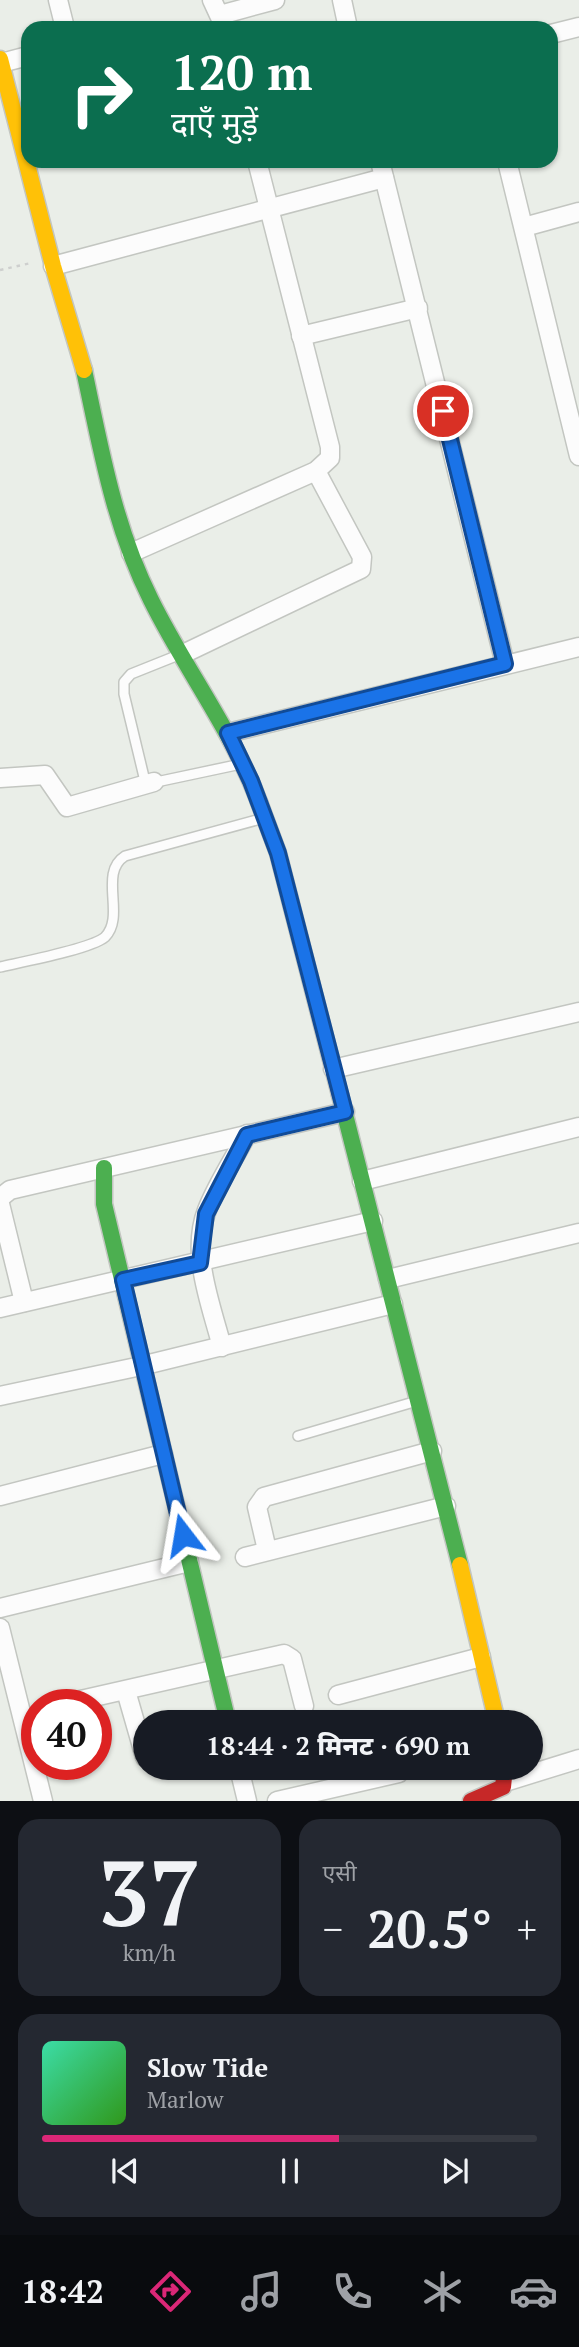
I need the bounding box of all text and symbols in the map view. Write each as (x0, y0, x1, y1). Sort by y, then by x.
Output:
text: 120 m (171, 39, 313, 104)
icon: right (56, 49, 147, 140)
text: दाएँ मुड़ें (171, 102, 258, 144)
pin (413, 381, 473, 441)
icon: arrive (424, 392, 462, 430)
position arrow (146, 1498, 220, 1572)
speed limit sign: 40 (21, 1689, 112, 1780)
text: 18:44 · 2 मिनट · 690 m (206, 1728, 470, 1762)
text: 37 (98, 1831, 201, 1952)
text: एसी (323, 1857, 357, 1888)
text: 20.5° (367, 1894, 492, 1963)
text: − (323, 1904, 343, 1954)
text: + (517, 1904, 537, 1954)
text: km/h (123, 1937, 176, 1968)
text: Slow Tide (147, 2050, 268, 2084)
text: Marlow (147, 2084, 224, 2115)
icon: previous (106, 2152, 144, 2190)
icon: pause (271, 2152, 309, 2190)
icon: next (436, 2152, 474, 2190)
icon: directions (146, 2267, 195, 2316)
icon: music (237, 2267, 286, 2316)
icon: phone (328, 2267, 377, 2316)
icon: climate (418, 2267, 467, 2316)
icon: car (509, 2267, 558, 2316)
text: 18:42 (21, 2270, 104, 2312)

